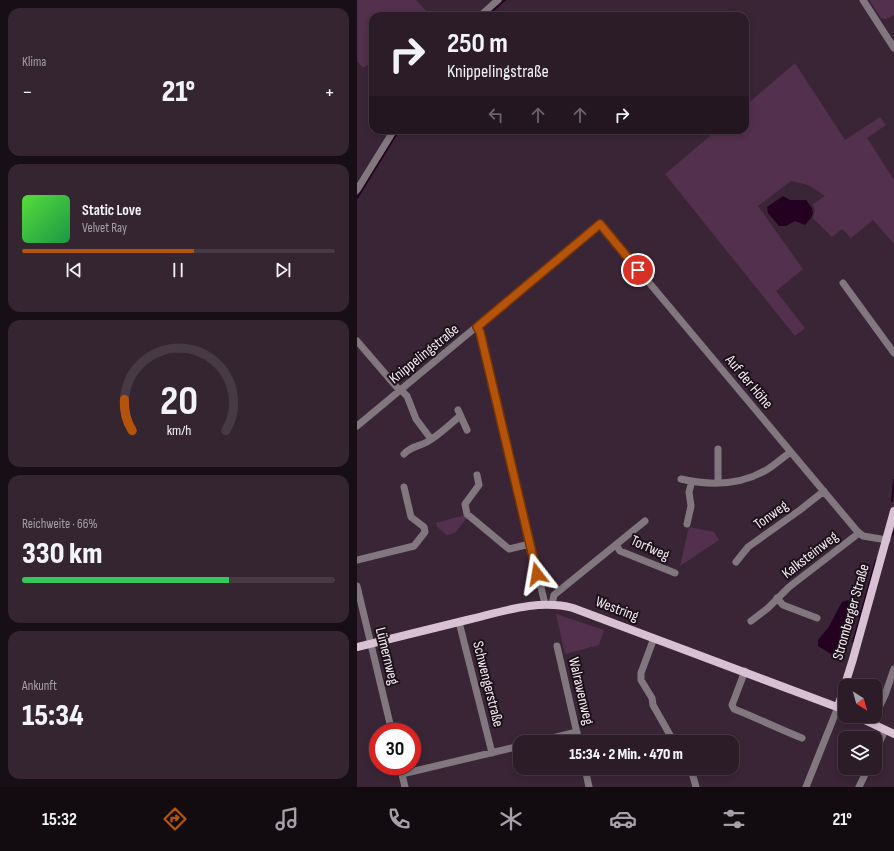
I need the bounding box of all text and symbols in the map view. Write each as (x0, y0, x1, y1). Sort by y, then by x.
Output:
text: 250 m (447, 27, 508, 60)
icon: right (381, 28, 433, 80)
text: Klima (22, 54, 46, 70)
text: Knippelingstraße (447, 61, 549, 82)
text: 21° (162, 74, 195, 110)
text: − (22, 79, 33, 106)
text: + (324, 79, 335, 106)
icon: left (485, 104, 507, 126)
icon: ahead (527, 104, 549, 126)
icon: ahead (569, 104, 591, 126)
icon: right (611, 104, 633, 126)
text: Static Love (82, 201, 141, 220)
text: Velvet Ray (82, 220, 127, 236)
pin (621, 253, 655, 287)
icon: previous (63, 259, 85, 281)
icon: pause (167, 259, 189, 281)
icon: next (272, 259, 294, 281)
icon: arrive (627, 259, 649, 281)
street label: Knippelingstraße (385, 320, 463, 388)
street label: Auf der Höhe (720, 350, 777, 413)
text: 20 (159, 377, 198, 426)
text: km/h (166, 422, 191, 439)
street label: Tonweg (750, 496, 792, 534)
text: Reichweite · 66% (22, 516, 98, 532)
street label: Kalksteinweg (778, 527, 842, 583)
street label: Torfweg (628, 531, 672, 565)
text: 330 km (22, 536, 102, 572)
position arrow (516, 553, 558, 595)
street label: Stromberger Straße (828, 562, 874, 662)
street label: Westring (593, 592, 641, 626)
street label: Lümernweg (371, 625, 403, 687)
street label: Schwengerstraße (468, 639, 508, 729)
street label: Walrawenweg (564, 655, 598, 727)
text: Ankunft (22, 678, 57, 694)
north arrow (838, 679, 882, 723)
map controls (838, 679, 882, 775)
text: 15:34 (22, 698, 84, 734)
speed limit sign: 30 (369, 723, 421, 775)
button: layers (838, 731, 882, 775)
text: 15:34 · 2 Min. · 470 m (569, 745, 683, 764)
icon: directions (161, 805, 189, 833)
icon: music (273, 805, 301, 833)
icon: phone (385, 805, 413, 833)
icon: climate (497, 805, 525, 833)
icon: car (609, 805, 637, 833)
icon: filters (720, 805, 748, 833)
text: 15:32 (42, 809, 77, 830)
text: 21° (832, 809, 852, 830)

